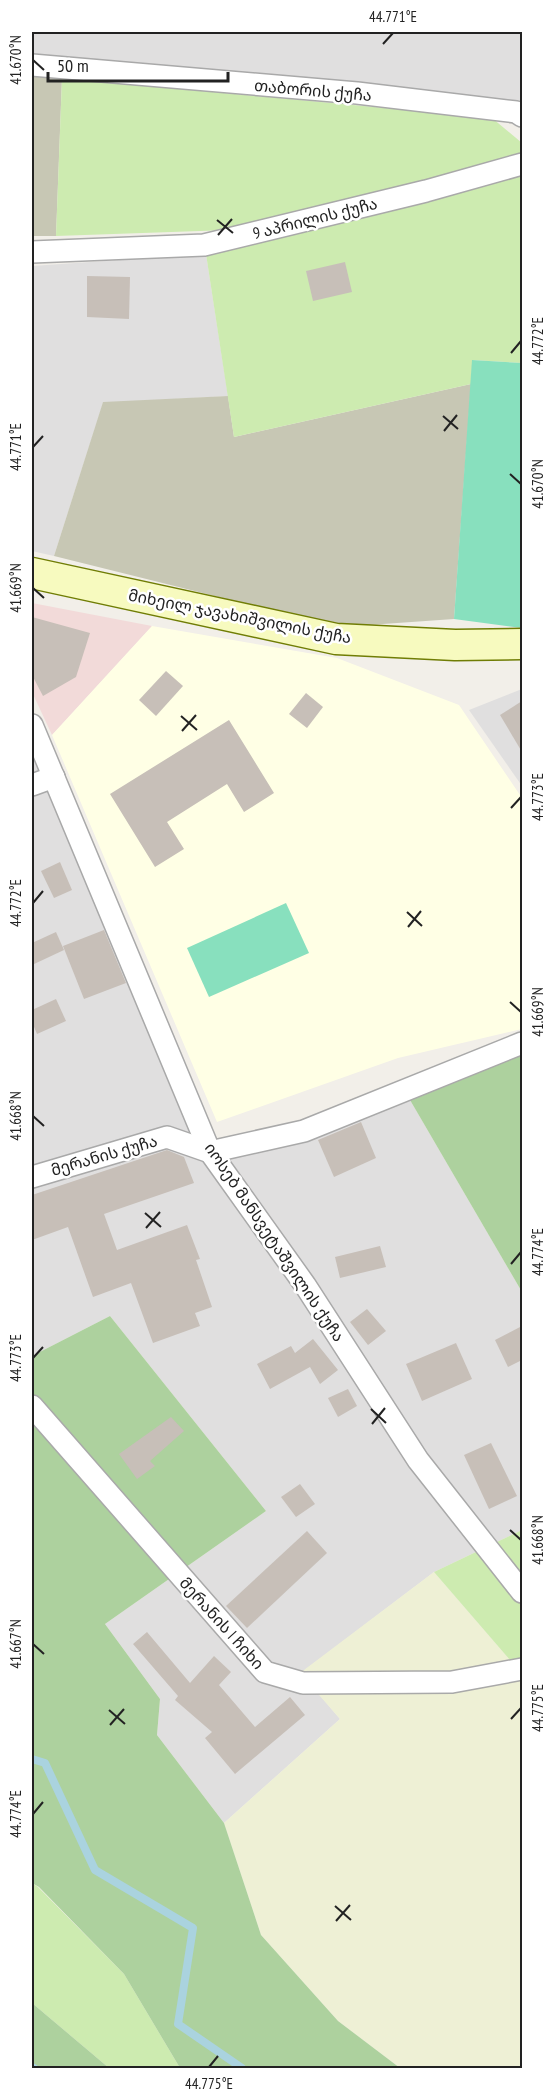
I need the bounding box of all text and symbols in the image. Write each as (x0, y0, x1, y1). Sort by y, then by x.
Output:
text: 44.771°E (369, 7, 417, 26)
text: 41.670°N (6, 35, 25, 85)
scale bar (48, 45, 228, 83)
text: 50 m (57, 54, 89, 77)
street label: თაბორის ქუჩა (253, 75, 373, 105)
street label: 9 აპრილის ქუჩა (251, 193, 380, 244)
text: 44.772°E (528, 317, 547, 365)
text: 44.771°E (6, 423, 25, 471)
text: 41.670°N (528, 459, 547, 509)
text: 41.669°N (6, 563, 25, 613)
street label: მიხეილ ჯავახიშვილის ქუჩა (127, 585, 353, 648)
text: 44.773°E (528, 773, 547, 821)
text: 44.772°E (6, 879, 25, 927)
text: 41.669°N (528, 987, 547, 1037)
text: 41.668°N (6, 1091, 25, 1141)
street label: მერანის ქუჩა (49, 1130, 159, 1180)
street label: იოსებ მანსვეტაშვილის ქუჩა (200, 1139, 349, 1346)
text: 44.774°E (528, 1228, 547, 1276)
text: 44.773°E (6, 1334, 25, 1382)
text: 41.668°N (528, 1515, 547, 1565)
street label: მერანის I ჩიხი (175, 1573, 269, 1673)
text: 41.667°N (6, 1619, 25, 1669)
text: 44.775°E (528, 1684, 547, 1732)
text: 44.774°E (6, 1790, 25, 1838)
text: 44.775°E (185, 2074, 233, 2093)

